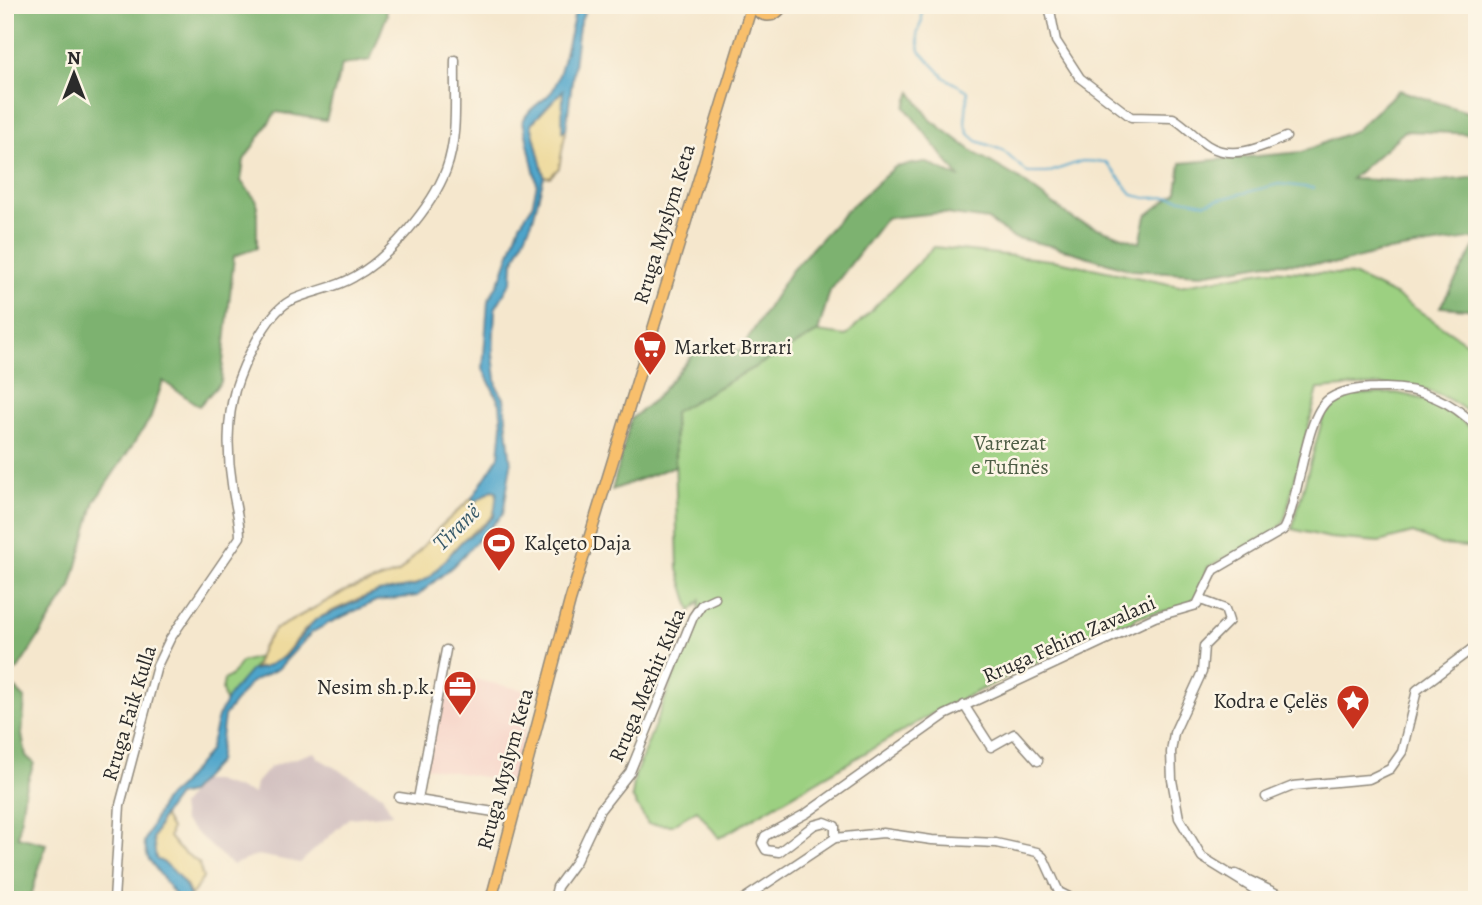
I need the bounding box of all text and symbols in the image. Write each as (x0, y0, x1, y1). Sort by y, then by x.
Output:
north arrow (38, 38, 108, 108)
text: N (67, 45, 81, 71)
street label: Rruga Myslym Keta (626, 140, 702, 308)
supermarket icon: Market Brrari (631, 328, 669, 377)
place label: Market Brrari (674, 333, 792, 361)
park label: Varrezat e Tufinës (971, 429, 1049, 481)
water label: Tiranë (426, 496, 488, 558)
sports icon: Kalçeto Daja (480, 524, 518, 573)
place label: Kalçeto Daja (524, 529, 631, 557)
street label: Rruga Fehim Zavalani (978, 588, 1160, 690)
street label: Rruga Mexhit Kuka (602, 604, 692, 766)
street label: Rruga Faik Kulla (95, 642, 163, 784)
office icon: Nesim sh.p.k. (441, 668, 479, 717)
place label: Nesim sh.p.k. (317, 673, 435, 701)
place icon: Kodra e Çelës (1334, 682, 1372, 731)
street label: Rruga Myslym Keta (470, 685, 540, 853)
place label: Kodra e Çelës (1213, 687, 1328, 715)

